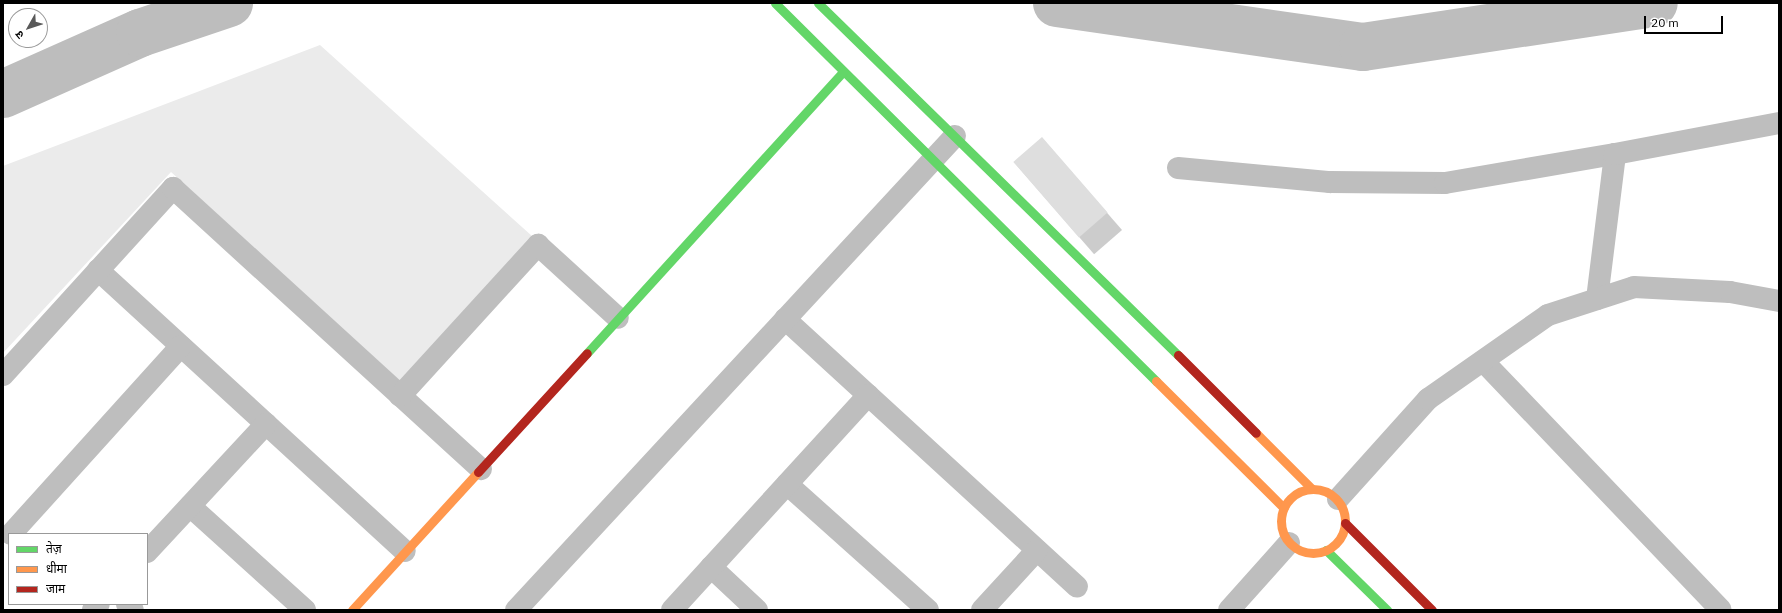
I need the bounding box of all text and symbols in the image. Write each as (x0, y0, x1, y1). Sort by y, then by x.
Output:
north arrow (8, 8, 48, 48)
scale bar (1646, 8, 1725, 34)
text: 20 m (1651, 15, 1679, 30)
text: उ (12, 28, 27, 42)
legend (8, 533, 148, 605)
text: तेज़ (46, 541, 62, 556)
text: धीमा (46, 561, 67, 576)
text: जाम (46, 581, 65, 596)

